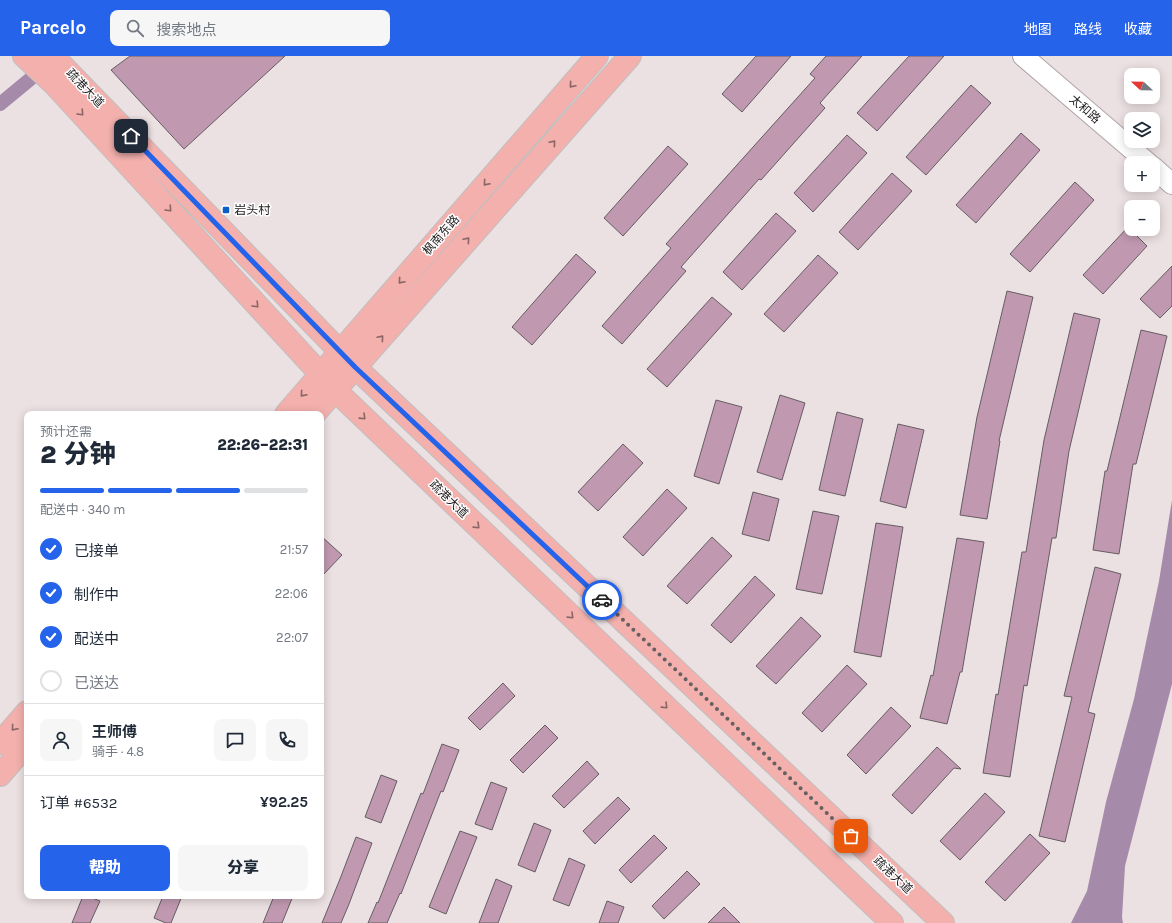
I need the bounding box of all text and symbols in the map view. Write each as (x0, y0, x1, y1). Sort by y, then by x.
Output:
search box (110, 10, 390, 46)
text: Parcelo (20, 17, 86, 39)
icon: search (124, 17, 146, 39)
text: 搜索地点 (156, 21, 216, 39)
text: 地图 (1024, 21, 1052, 38)
text: 路线 (1074, 21, 1102, 38)
text: 收藏 (1124, 21, 1152, 38)
street label: 疏港大道 (63, 66, 107, 110)
north arrow (1124, 68, 1160, 104)
map controls (1124, 68, 1160, 236)
one-way arrow (569, 81, 576, 88)
street label: 太和路 (1067, 92, 1103, 126)
one-way arrow (76, 108, 84, 116)
button: layers (1124, 112, 1160, 148)
pin (114, 119, 148, 153)
icon: home (120, 125, 142, 147)
one-way arrow (549, 140, 556, 148)
button: + (1124, 156, 1160, 192)
one-way arrow (484, 179, 491, 186)
button: − (1124, 200, 1160, 236)
place label: 岩头村 (234, 203, 271, 217)
one-way arrow (164, 204, 171, 212)
marker: 岩头村 (221, 205, 231, 215)
street label: 枫南东路 (420, 212, 462, 258)
one-way arrow (463, 238, 470, 245)
one-way arrow (398, 276, 405, 284)
one-way arrow (252, 300, 259, 308)
one-way arrow (377, 335, 384, 343)
one-way arrow (300, 389, 308, 397)
one-way arrow (358, 412, 366, 420)
text: 预计还需 (40, 424, 92, 439)
text: 22:26–22:31 (217, 436, 308, 454)
text: 2 分钟 (40, 439, 115, 470)
street label: 疏港大道 (427, 477, 471, 521)
text: 配送中 · 340 m (40, 502, 125, 517)
one-way arrow (472, 521, 480, 529)
icon: check (40, 538, 62, 560)
text: 已接单 (74, 542, 119, 560)
text: 21:57 (280, 542, 308, 557)
courier (582, 580, 622, 620)
icon: check (40, 582, 62, 604)
text: 制作中 (74, 586, 119, 604)
text: 22:06 (275, 586, 308, 601)
icon: car (591, 589, 613, 611)
one-way arrow (566, 611, 574, 619)
icon: check (40, 626, 62, 648)
text: 配送中 (74, 630, 119, 648)
text: 22:07 (276, 630, 308, 645)
text: 已送达 (74, 674, 119, 692)
one-way arrow (660, 701, 668, 709)
button: person (40, 719, 82, 761)
button: chat (214, 719, 256, 761)
button: phone (266, 719, 308, 761)
one-way arrow (11, 723, 18, 730)
text: 王师傅 (92, 723, 137, 741)
text: 骑手 · 4.8 (92, 744, 144, 759)
text: ¥92.25 (260, 793, 308, 811)
text: 订单 #6532 (40, 794, 118, 812)
pin (834, 819, 868, 853)
icon: bag (840, 825, 862, 847)
button: 帮助 (40, 845, 170, 891)
button: 分享 (178, 845, 308, 891)
street label: 疏港大道 (871, 854, 915, 896)

